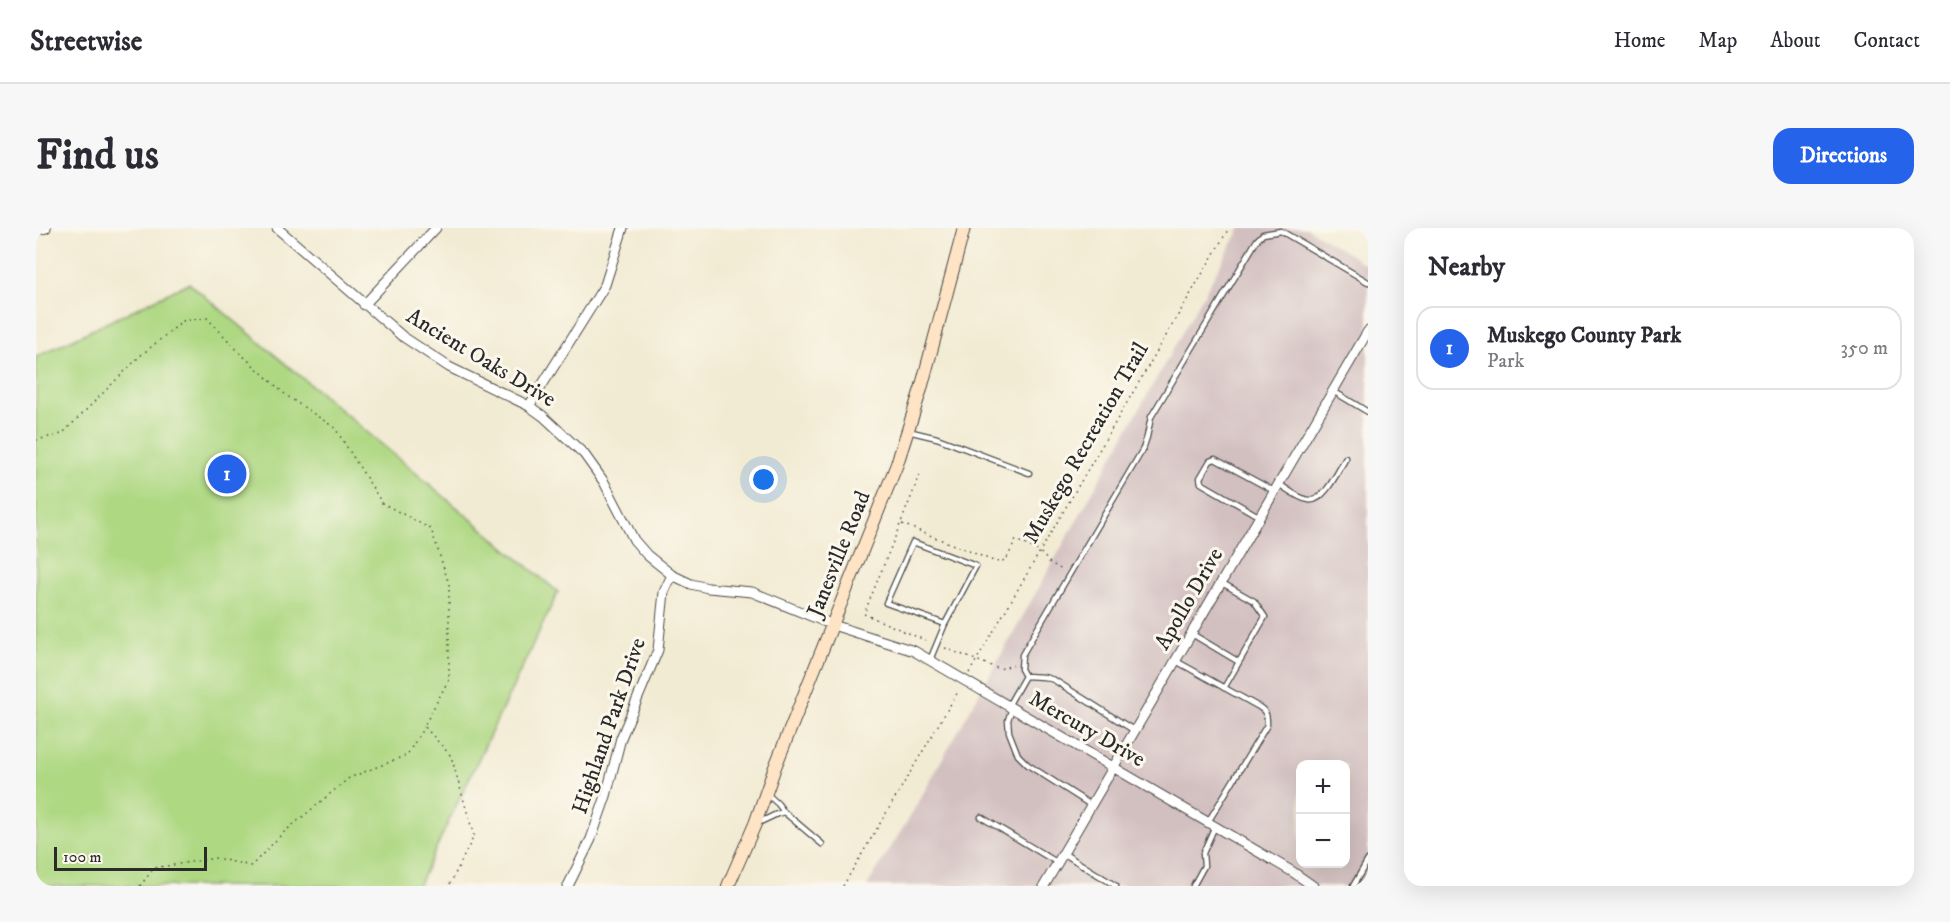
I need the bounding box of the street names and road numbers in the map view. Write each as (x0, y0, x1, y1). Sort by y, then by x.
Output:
street label: Ancient Oaks Drive (401, 303, 561, 413)
street label: Muskego Recreation Trail (1017, 337, 1155, 548)
street label: Janesville Road (801, 487, 877, 623)
street label: Apollo Drive (1149, 543, 1229, 655)
street label: Highland Park Drive (566, 634, 652, 818)
street label: Mercury Drive (1024, 685, 1150, 773)

